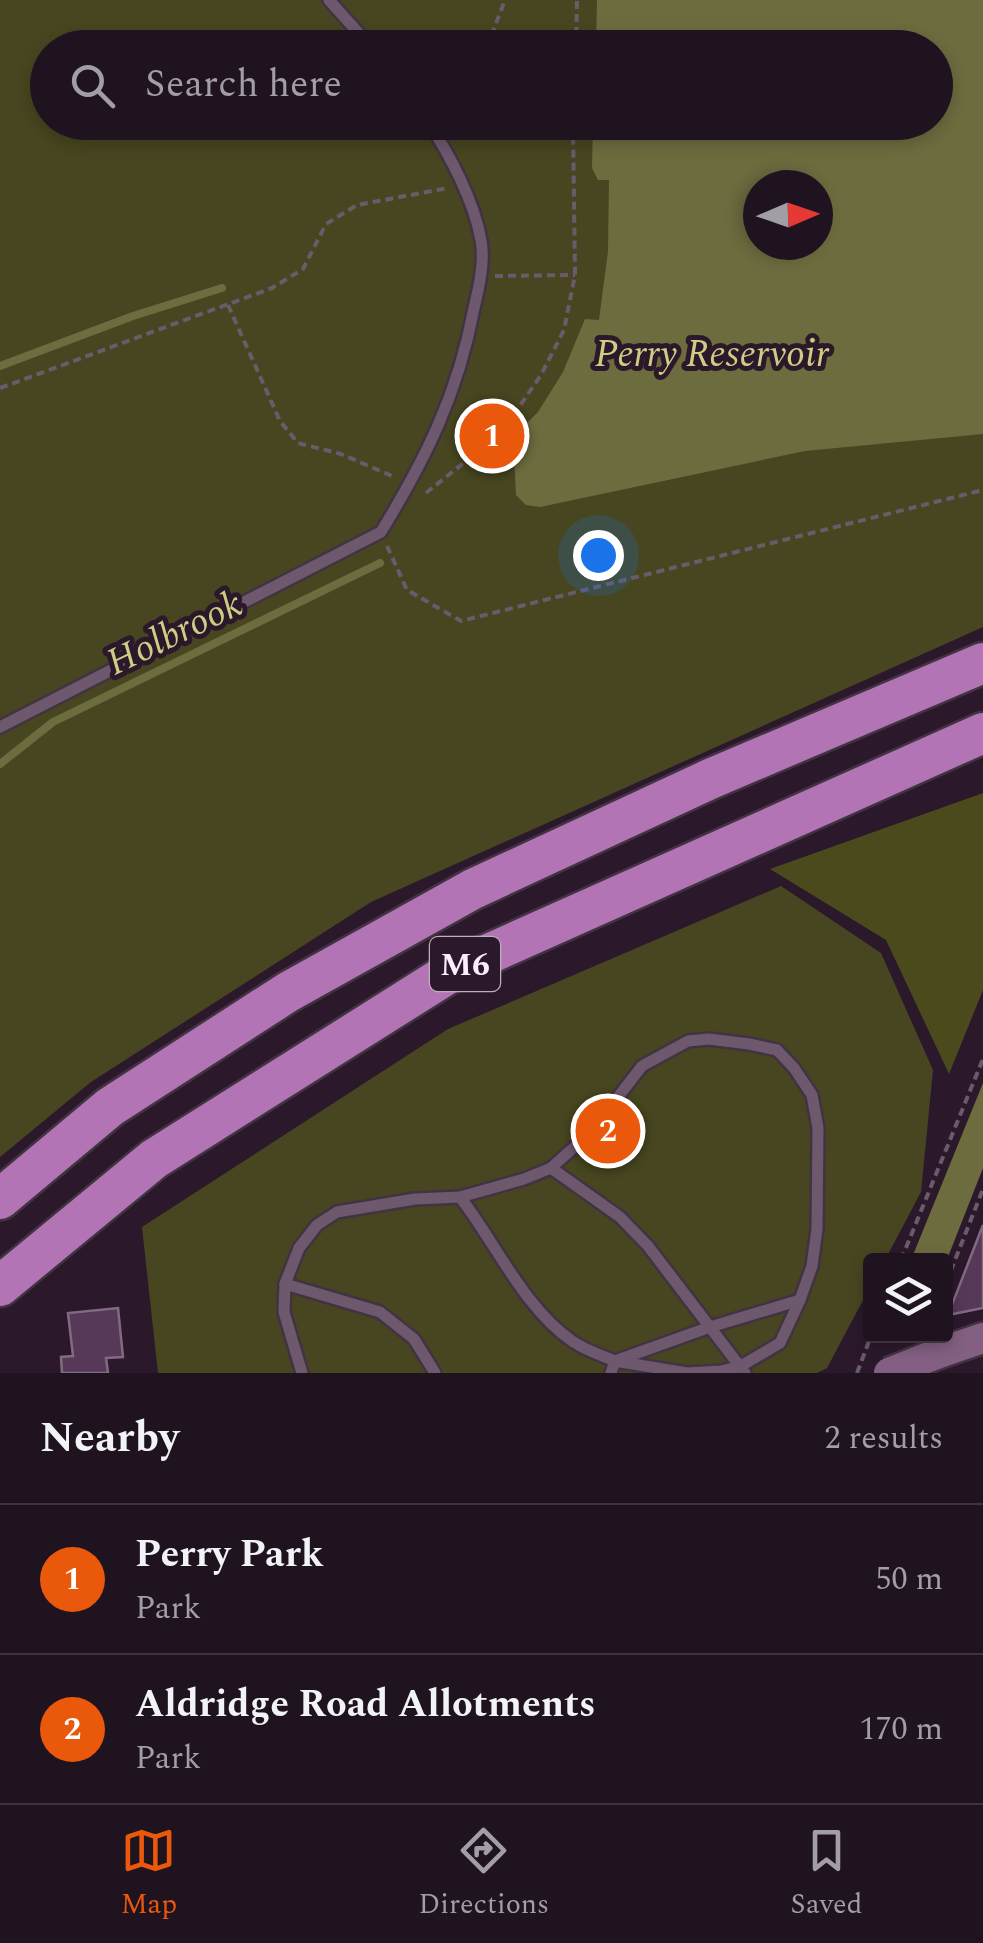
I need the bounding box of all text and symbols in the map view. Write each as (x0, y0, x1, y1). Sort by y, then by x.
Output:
search box (30, 30, 953, 140)
text: Search here (145, 56, 342, 114)
icon: search (65, 58, 120, 113)
north arrow (743, 170, 833, 260)
water label: Perry Reservoir (595, 326, 830, 384)
pin: 1 (460, 398, 524, 474)
your location (573, 530, 624, 581)
water label: Holbrook (97, 576, 253, 692)
road number: M6 (430, 937, 500, 991)
pin: 2 (576, 1094, 640, 1168)
map controls (863, 1253, 953, 1343)
button: layers (863, 1253, 953, 1343)
text: Nearby (40, 1407, 179, 1470)
text: 2 results (824, 1414, 943, 1463)
text: Perry Park (135, 1526, 324, 1584)
text: 1 (64, 1555, 81, 1604)
text: 50 m (875, 1555, 943, 1604)
text: Park (135, 1584, 201, 1633)
text: Aldridge Road Allotments (135, 1676, 596, 1734)
text: 2 (64, 1705, 81, 1754)
text: 170 m (859, 1705, 943, 1754)
text: Park (135, 1734, 201, 1783)
tab: Map (121, 1823, 177, 1926)
tab: Directions (418, 1823, 549, 1926)
tab: Saved (791, 1823, 862, 1926)

